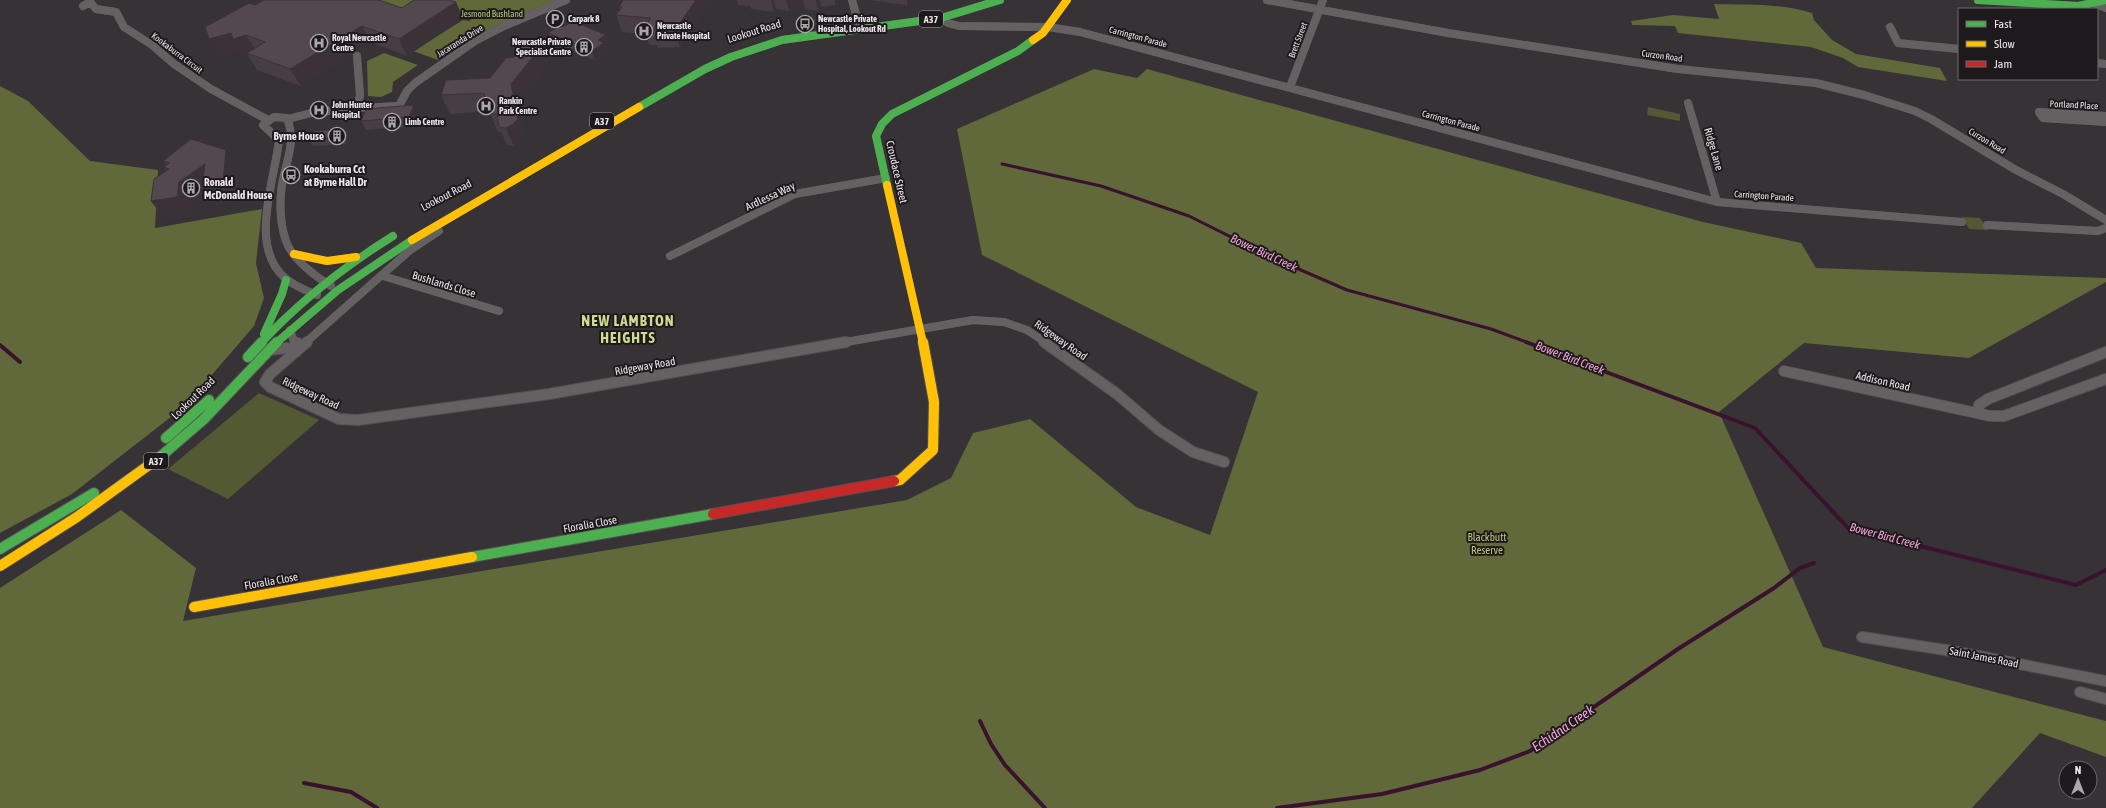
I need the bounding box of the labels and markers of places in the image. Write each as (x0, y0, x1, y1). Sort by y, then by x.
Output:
parking icon: Carpark 8 (545, 9, 565, 29)
place label: Carpark 8 (568, 14, 600, 24)
bus stop icon: Newcastle Private Hospital, Lookout Rd (795, 14, 815, 34)
place label: Newcastle Private Hospital, Lookout Rd (818, 14, 886, 34)
hospital icon: Newcastle Private Hospital (634, 21, 654, 41)
place label: Newcastle Private Hospital (657, 21, 711, 41)
hospital icon: Royal Newcastle Centre (309, 33, 329, 53)
place label: Royal Newcastle Centre (332, 33, 386, 53)
place label: Newcastle Private Specialist Centre (512, 37, 571, 57)
building icon: Newcastle Private Specialist Centre (574, 37, 594, 57)
hospital icon: Rankin Park Centre (476, 96, 496, 116)
place label: Rankin Park Centre (499, 96, 537, 116)
hospital icon: John Hunter Hospital (309, 100, 329, 120)
place label: John Hunter Hospital (331, 100, 373, 120)
building icon: Limb Centre (382, 112, 402, 132)
place label: Limb Centre (405, 117, 444, 127)
building icon: Byrne House (327, 126, 347, 146)
place label: Byrne House (273, 130, 324, 142)
place label: Kookaburra Cct at Byrne Hall Dr (304, 163, 368, 188)
bus stop icon: Kookaburra Cct at Byrne Hall Dr (281, 165, 301, 185)
place label: Ronald McDonald House (204, 176, 273, 201)
building icon: Ronald McDonald House (181, 178, 201, 198)

